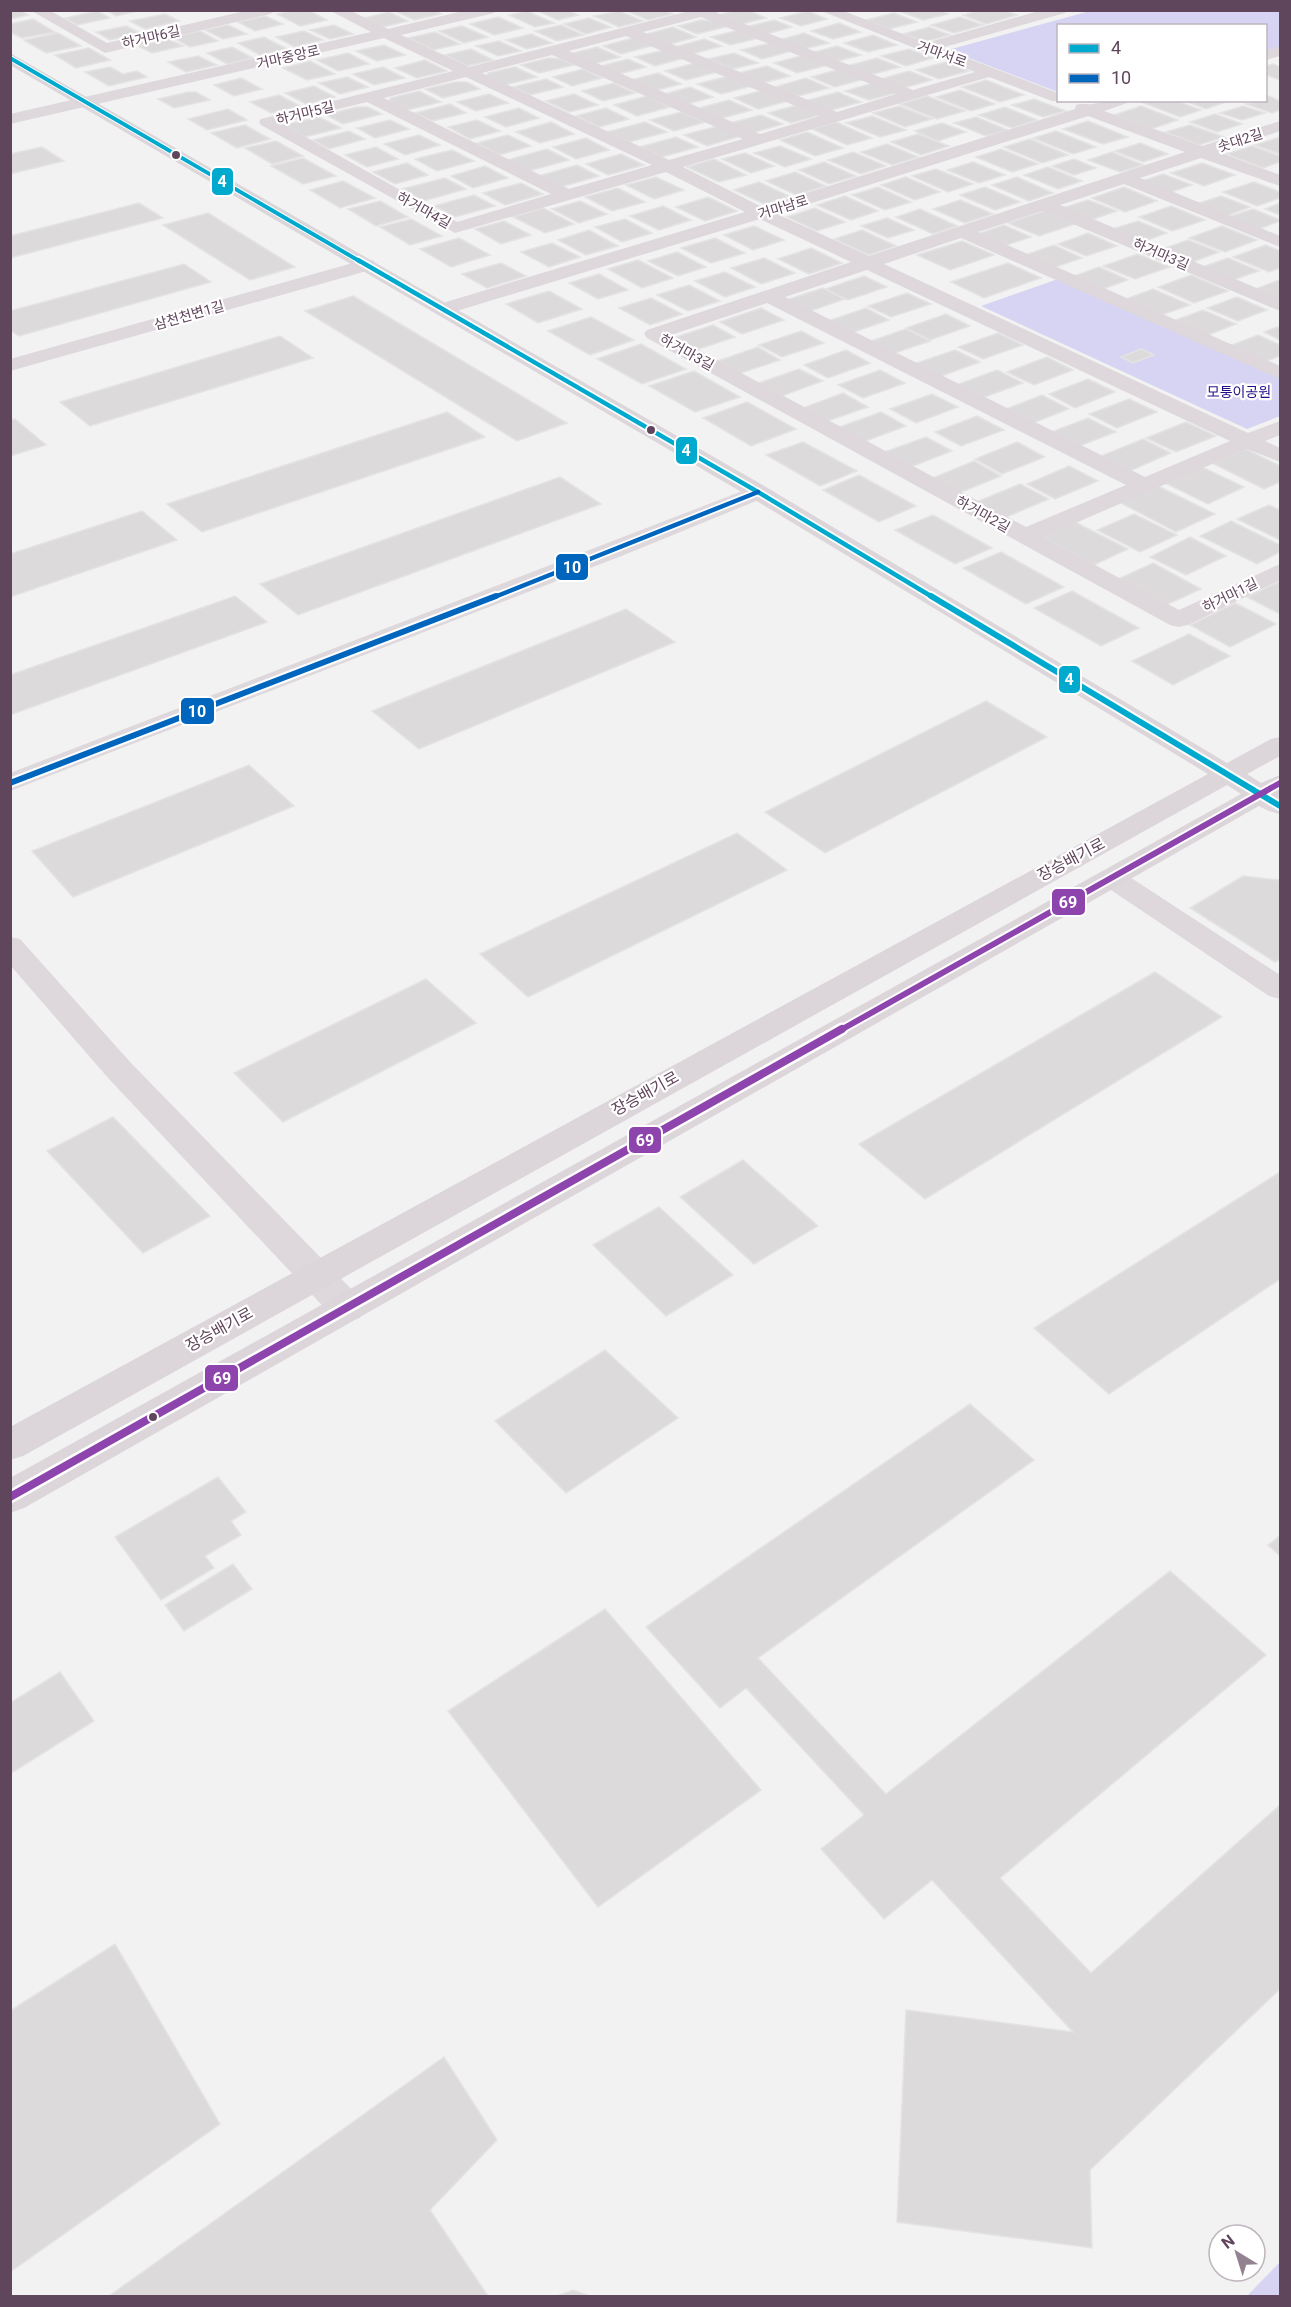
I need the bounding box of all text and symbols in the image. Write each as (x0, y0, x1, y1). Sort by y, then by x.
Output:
street label: 하거마6길 (120, 23, 182, 51)
legend (1057, 24, 1267, 102)
text: 4 (1111, 37, 1121, 58)
street label: 거마서로 (915, 38, 969, 70)
street label: 거마중앙로 (255, 42, 321, 72)
text: 10 (1111, 67, 1131, 88)
street label: 하거마5길 (274, 98, 336, 128)
street label: 솟대2길 (1215, 125, 1265, 155)
unlabelled marker (170, 149, 182, 161)
line badge: 4 (211, 167, 234, 196)
text: 4 (217, 172, 227, 191)
street label: 하거마4길 (394, 189, 454, 231)
street label: 거마남로 (756, 192, 810, 222)
street label: 하거마3길 (1131, 235, 1191, 273)
street label: 삼천천변1길 (152, 297, 226, 333)
street label: 하거마3길 (657, 331, 717, 373)
park label: 모퉁이공원 (1207, 384, 1271, 400)
unlabelled marker (645, 424, 657, 436)
line badge: 4 (675, 436, 698, 465)
text: 4 (681, 441, 691, 460)
street label: 하거마2길 (953, 493, 1013, 535)
line badge: 10 (555, 553, 589, 581)
text: 10 (563, 558, 581, 577)
street label: 하거마1길 (1200, 575, 1260, 615)
line badge: 4 (1058, 665, 1081, 694)
text: 4 (1064, 670, 1074, 689)
line badge: 10 (180, 697, 215, 725)
text: 10 (188, 702, 206, 721)
street label: 장승배기로 (1034, 834, 1108, 885)
line badge: 69 (1051, 888, 1086, 916)
text: 69 (1059, 893, 1077, 912)
street label: 장승배기로 (608, 1067, 682, 1120)
line badge: 69 (628, 1126, 662, 1154)
text: 69 (636, 1131, 654, 1150)
street label: 장승배기로 (182, 1303, 256, 1356)
line badge: 69 (204, 1364, 239, 1392)
text: 69 (213, 1369, 231, 1388)
unlabelled marker (147, 1411, 159, 1423)
north arrow (1207, 2223, 1267, 2283)
text: N (1218, 2231, 1238, 2253)

